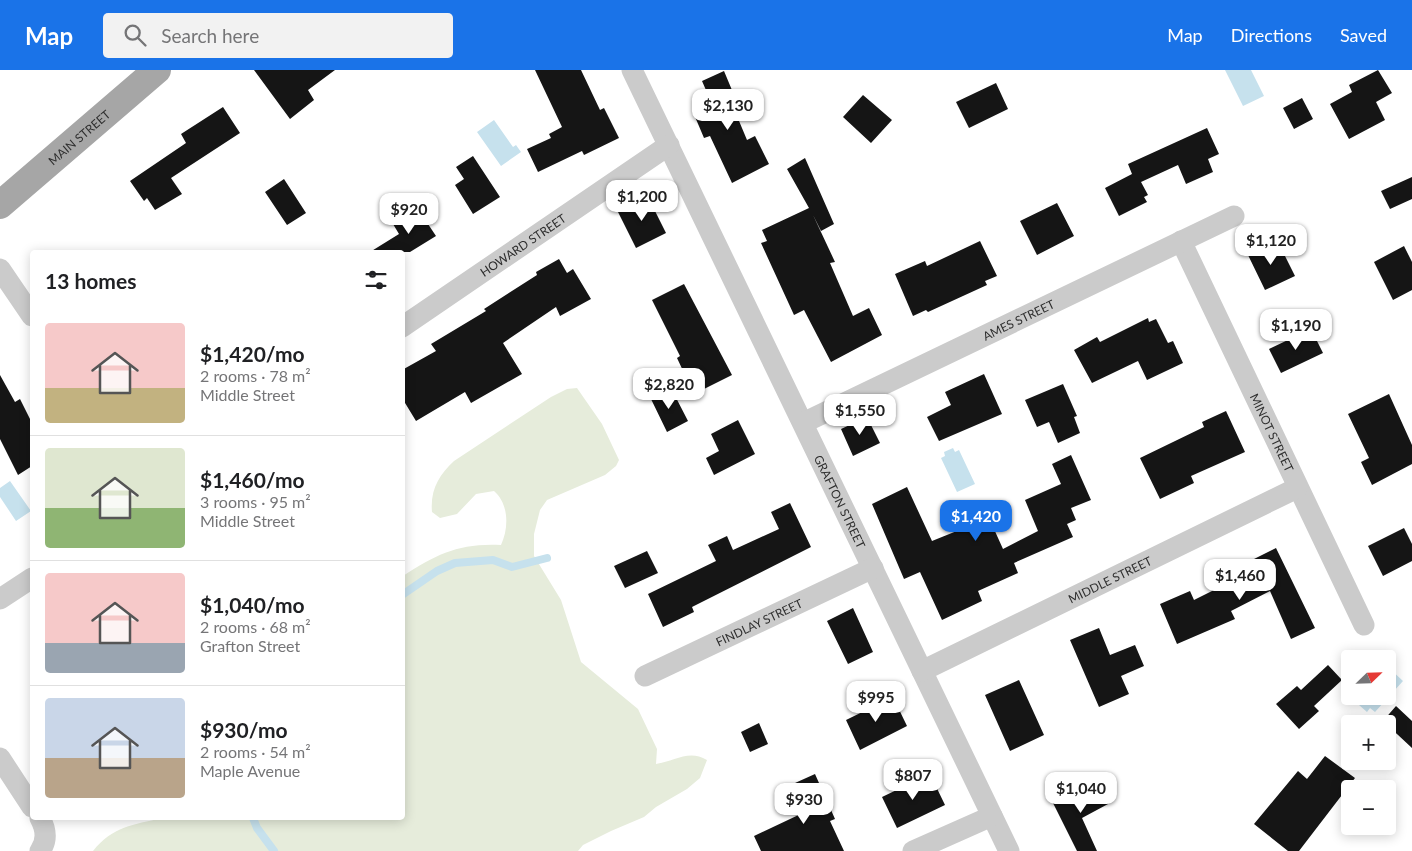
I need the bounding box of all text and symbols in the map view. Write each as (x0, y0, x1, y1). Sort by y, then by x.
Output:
search box (103, 13, 453, 58)
text: Map (25, 21, 73, 50)
icon: search (121, 21, 149, 49)
text: Search here (161, 24, 259, 47)
text: Map (1167, 24, 1203, 46)
text: Directions (1231, 24, 1312, 46)
text: Saved (1340, 24, 1387, 46)
pin: $2,130 (687, 88, 769, 131)
text: $2,130 (703, 95, 753, 114)
street label: MAIN STREET (45, 106, 113, 168)
pin: $1,200 (601, 180, 683, 222)
text: $1,200 (617, 186, 667, 205)
pin: $920 (379, 192, 439, 235)
text: $920 (390, 199, 428, 218)
street label: HOWARD STREET (477, 210, 568, 279)
pin: $1,120 (1230, 224, 1312, 266)
text: $1,120 (1246, 230, 1296, 249)
icon: filters (362, 266, 390, 294)
text: 13 homes (45, 268, 136, 293)
street label: AMES STREET (980, 296, 1057, 343)
pin: $1,190 (1255, 308, 1337, 351)
text: $1,190 (1271, 315, 1321, 334)
text: $1,420/mo (200, 341, 305, 366)
icon: home (85, 343, 145, 403)
text: 2 rooms · 78 m² (200, 366, 311, 385)
pin: $2,820 (628, 368, 710, 410)
text: $2,820 (644, 374, 694, 393)
text: Middle Street (200, 385, 295, 404)
street label: MINOT STREET (1247, 391, 1297, 474)
pin: $1,550 (819, 394, 901, 436)
text: $1,550 (835, 400, 885, 419)
street label: GRAFTON STREET (811, 452, 869, 551)
text: $1,460/mo (200, 467, 305, 492)
icon: home (85, 468, 145, 528)
text: 3 rooms · 95 m² (200, 492, 311, 511)
pin: $1,420 (935, 500, 1017, 542)
text: $1,420 (951, 506, 1001, 525)
text: Middle Street (200, 511, 295, 530)
street label: MIDDLE STREET (1066, 553, 1154, 606)
pin: $1,460 (1199, 558, 1281, 601)
text: $1,460 (1215, 565, 1265, 584)
text: $1,040/mo (200, 592, 305, 617)
icon: home (85, 593, 145, 653)
street label: FINDLAY STREET (713, 595, 805, 649)
text: 2 rooms · 68 m² (200, 617, 311, 636)
text: Grafton Street (200, 636, 300, 655)
north arrow (1341, 650, 1396, 705)
map controls (1341, 650, 1396, 835)
pin: $995 (846, 680, 906, 723)
text: $995 (857, 687, 895, 706)
button: + (1341, 715, 1396, 770)
text: $930/mo (200, 717, 288, 742)
icon: home (85, 718, 145, 778)
text: 2 rooms · 54 m² (200, 742, 311, 761)
pin: $807 (883, 758, 943, 801)
text: Maple Avenue (200, 761, 300, 780)
text: $807 (894, 765, 932, 784)
pin: $1,040 (1040, 772, 1122, 814)
text: $1,040 (1056, 778, 1106, 797)
button: − (1341, 780, 1396, 835)
pin: $930 (774, 782, 834, 825)
text: $930 (785, 789, 823, 808)

